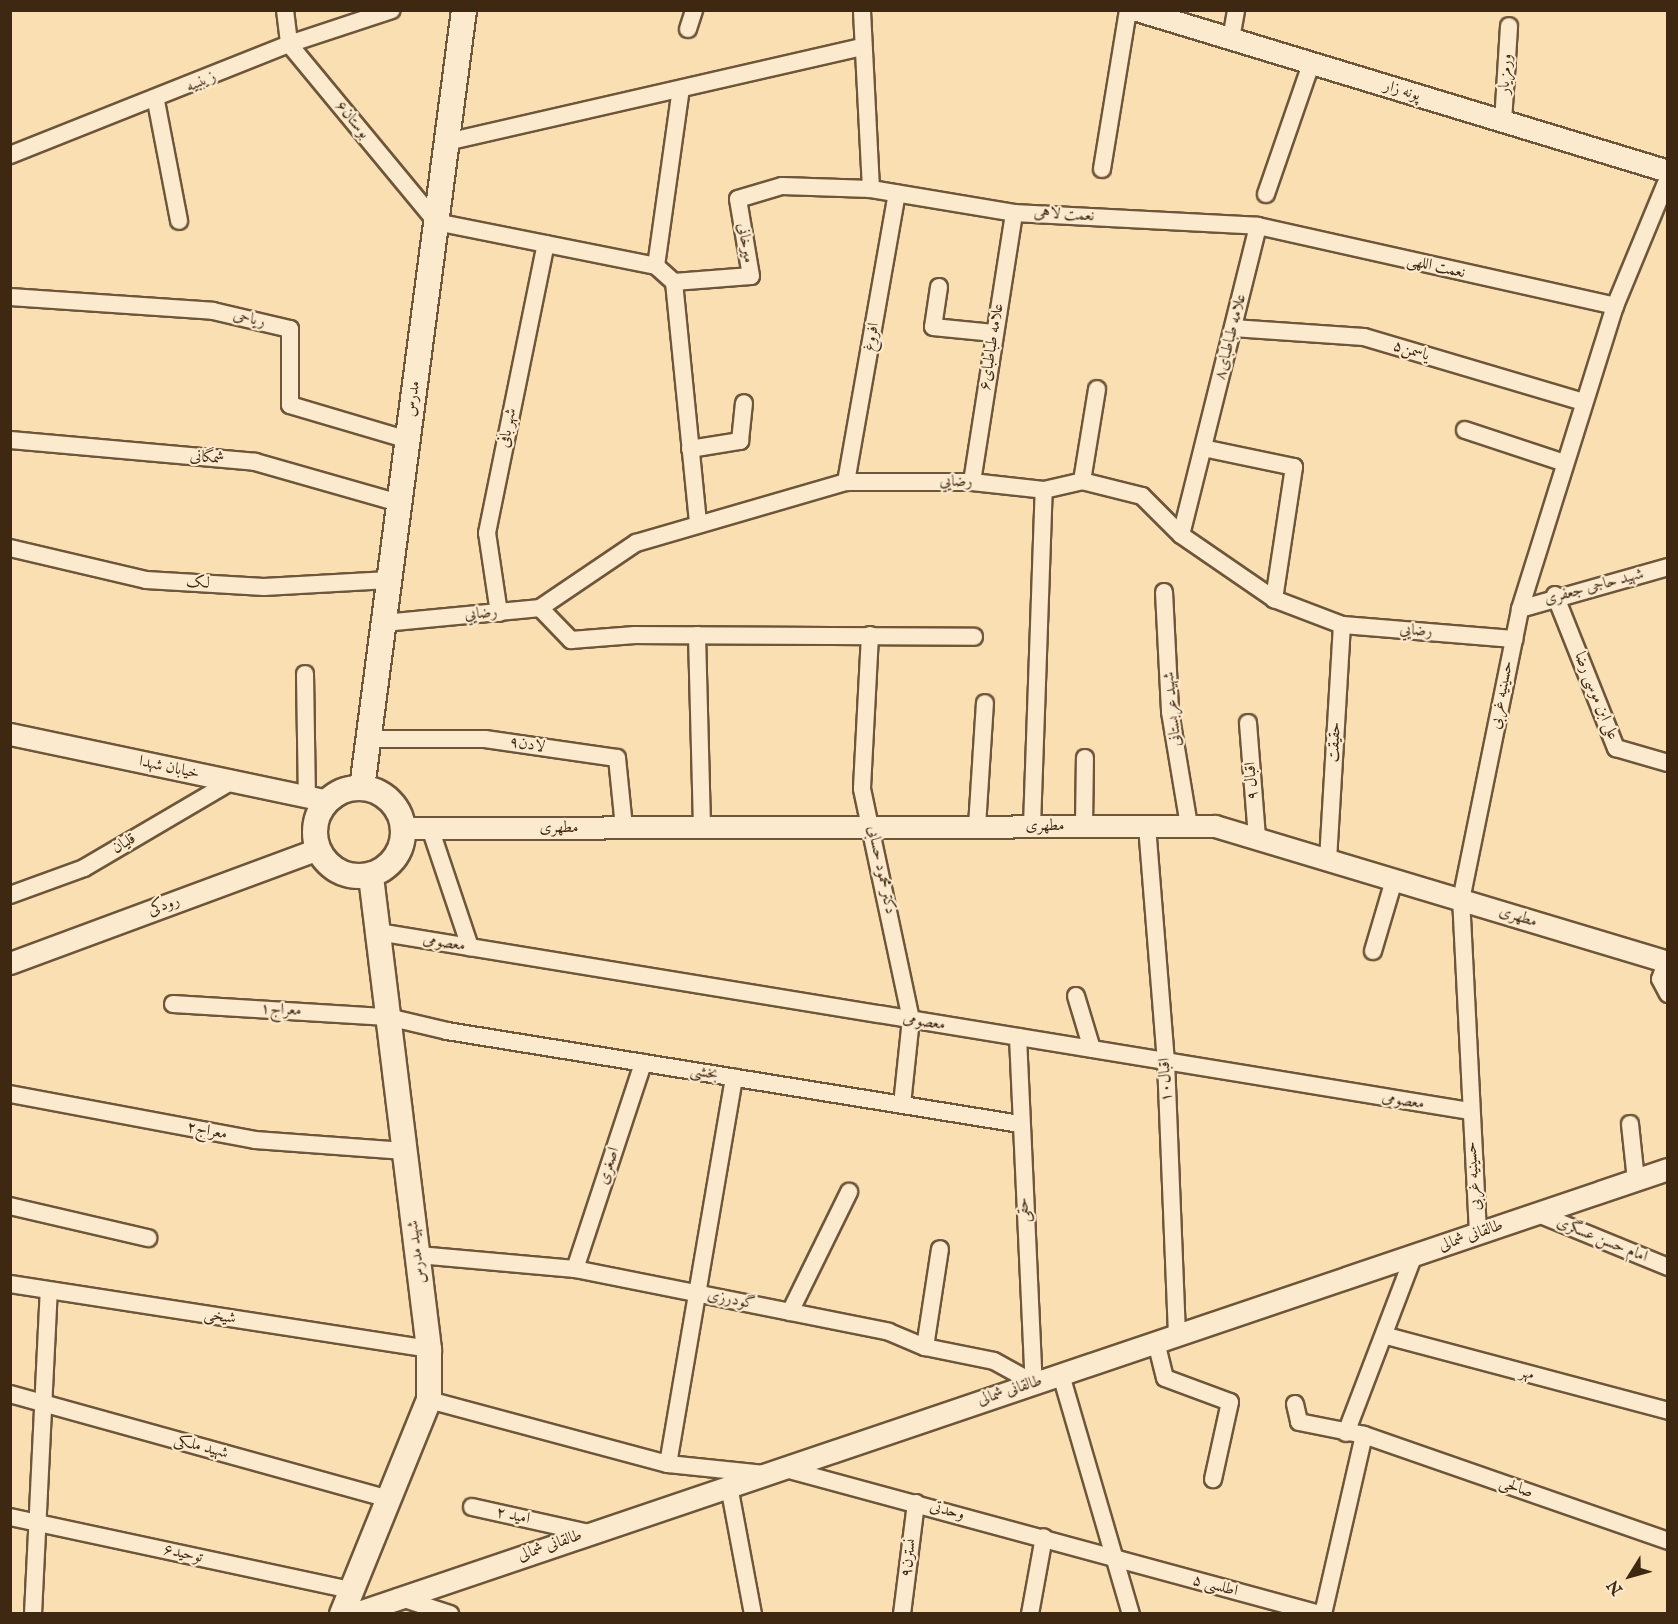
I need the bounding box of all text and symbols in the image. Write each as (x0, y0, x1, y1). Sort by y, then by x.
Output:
street label: ورمزیار (1495, 53, 1517, 95)
street label: زینبیه (183, 67, 219, 97)
street label: پونه زار (1381, 76, 1423, 106)
street label: بوستان۶ (331, 97, 373, 143)
street label: نعمت لاهی (1033, 204, 1095, 226)
street label: میرخانی (732, 222, 758, 264)
street label: نعمت اللهی (1405, 251, 1467, 283)
street label: علامه طباطبای۸ (1211, 292, 1251, 382)
street label: علامه طباطبای۶ (976, 302, 1008, 392)
street label: ریاحی (231, 306, 267, 332)
street label: افروغ (860, 321, 884, 353)
street label: یاسمن۵ (1390, 336, 1432, 366)
street label: مدرس (401, 380, 425, 418)
street label: شهر بافی (495, 407, 521, 449)
street label: شمگانی (189, 447, 225, 469)
street label: رضایي (939, 472, 973, 492)
street label: شهید حاجی جعفری (1542, 564, 1646, 610)
street label: لک (185, 573, 211, 593)
street label: رضایي (464, 603, 498, 625)
street label: رضایي (1399, 620, 1433, 642)
street label: علی ابن موسی رضا (1570, 649, 1622, 743)
street label: حسینیه غربی (1486, 659, 1518, 731)
street label: شهید عربستانی (1160, 671, 1186, 747)
street label: حقیقت (1324, 721, 1346, 763)
street label: لادن۹ (508, 733, 546, 757)
street label: خیابان شهدا (137, 752, 201, 784)
street label: اقبال ۹ (1241, 761, 1263, 801)
street label: مطهری (1026, 816, 1064, 836)
street label: مطهری (540, 818, 578, 838)
street label: دکتر محمود حسابی (862, 824, 900, 916)
street label: قلیان (109, 829, 139, 859)
street label: رودکی (145, 891, 183, 921)
street label: مطهری (1497, 902, 1539, 932)
street label: معصومی (421, 930, 467, 956)
street label: معراج۱ (260, 999, 302, 1021)
street label: معصومی (901, 1009, 947, 1035)
street label: اقبال۱۰ (1155, 1057, 1177, 1103)
street label: بخشی (689, 1061, 719, 1085)
street label: معصومی (1380, 1088, 1426, 1114)
street label: معراج۲ (185, 1118, 229, 1144)
street label: حسینیه غربی (1462, 1141, 1486, 1211)
street label: اصغری (594, 1145, 624, 1187)
street label: حقی (1014, 1197, 1034, 1223)
street label: امام حسن عسگری (1554, 1213, 1650, 1267)
street label: طالقانی شمالی (1436, 1216, 1506, 1256)
street label: شهید مدرس (404, 1219, 430, 1285)
street label: گودرزی (705, 1286, 757, 1314)
street label: شیخی (203, 1305, 237, 1329)
street label: مهر (1518, 1363, 1536, 1385)
street label: طالقانی شمالی (975, 1372, 1045, 1410)
street label: شهید ملکی (172, 1431, 230, 1463)
street label: صالحی (1497, 1473, 1535, 1503)
street label: وحدتی (927, 1497, 967, 1525)
street label: امید ۲ (494, 1503, 532, 1529)
street label: طالقانی شمالی (515, 1526, 585, 1566)
street label: نسترن۹ (897, 1538, 921, 1578)
street label: توحید۶ (162, 1540, 204, 1568)
north arrow (1600, 1546, 1660, 1606)
street label: اطلسی ۵ (1190, 1571, 1240, 1601)
text: N (1603, 1575, 1628, 1598)

